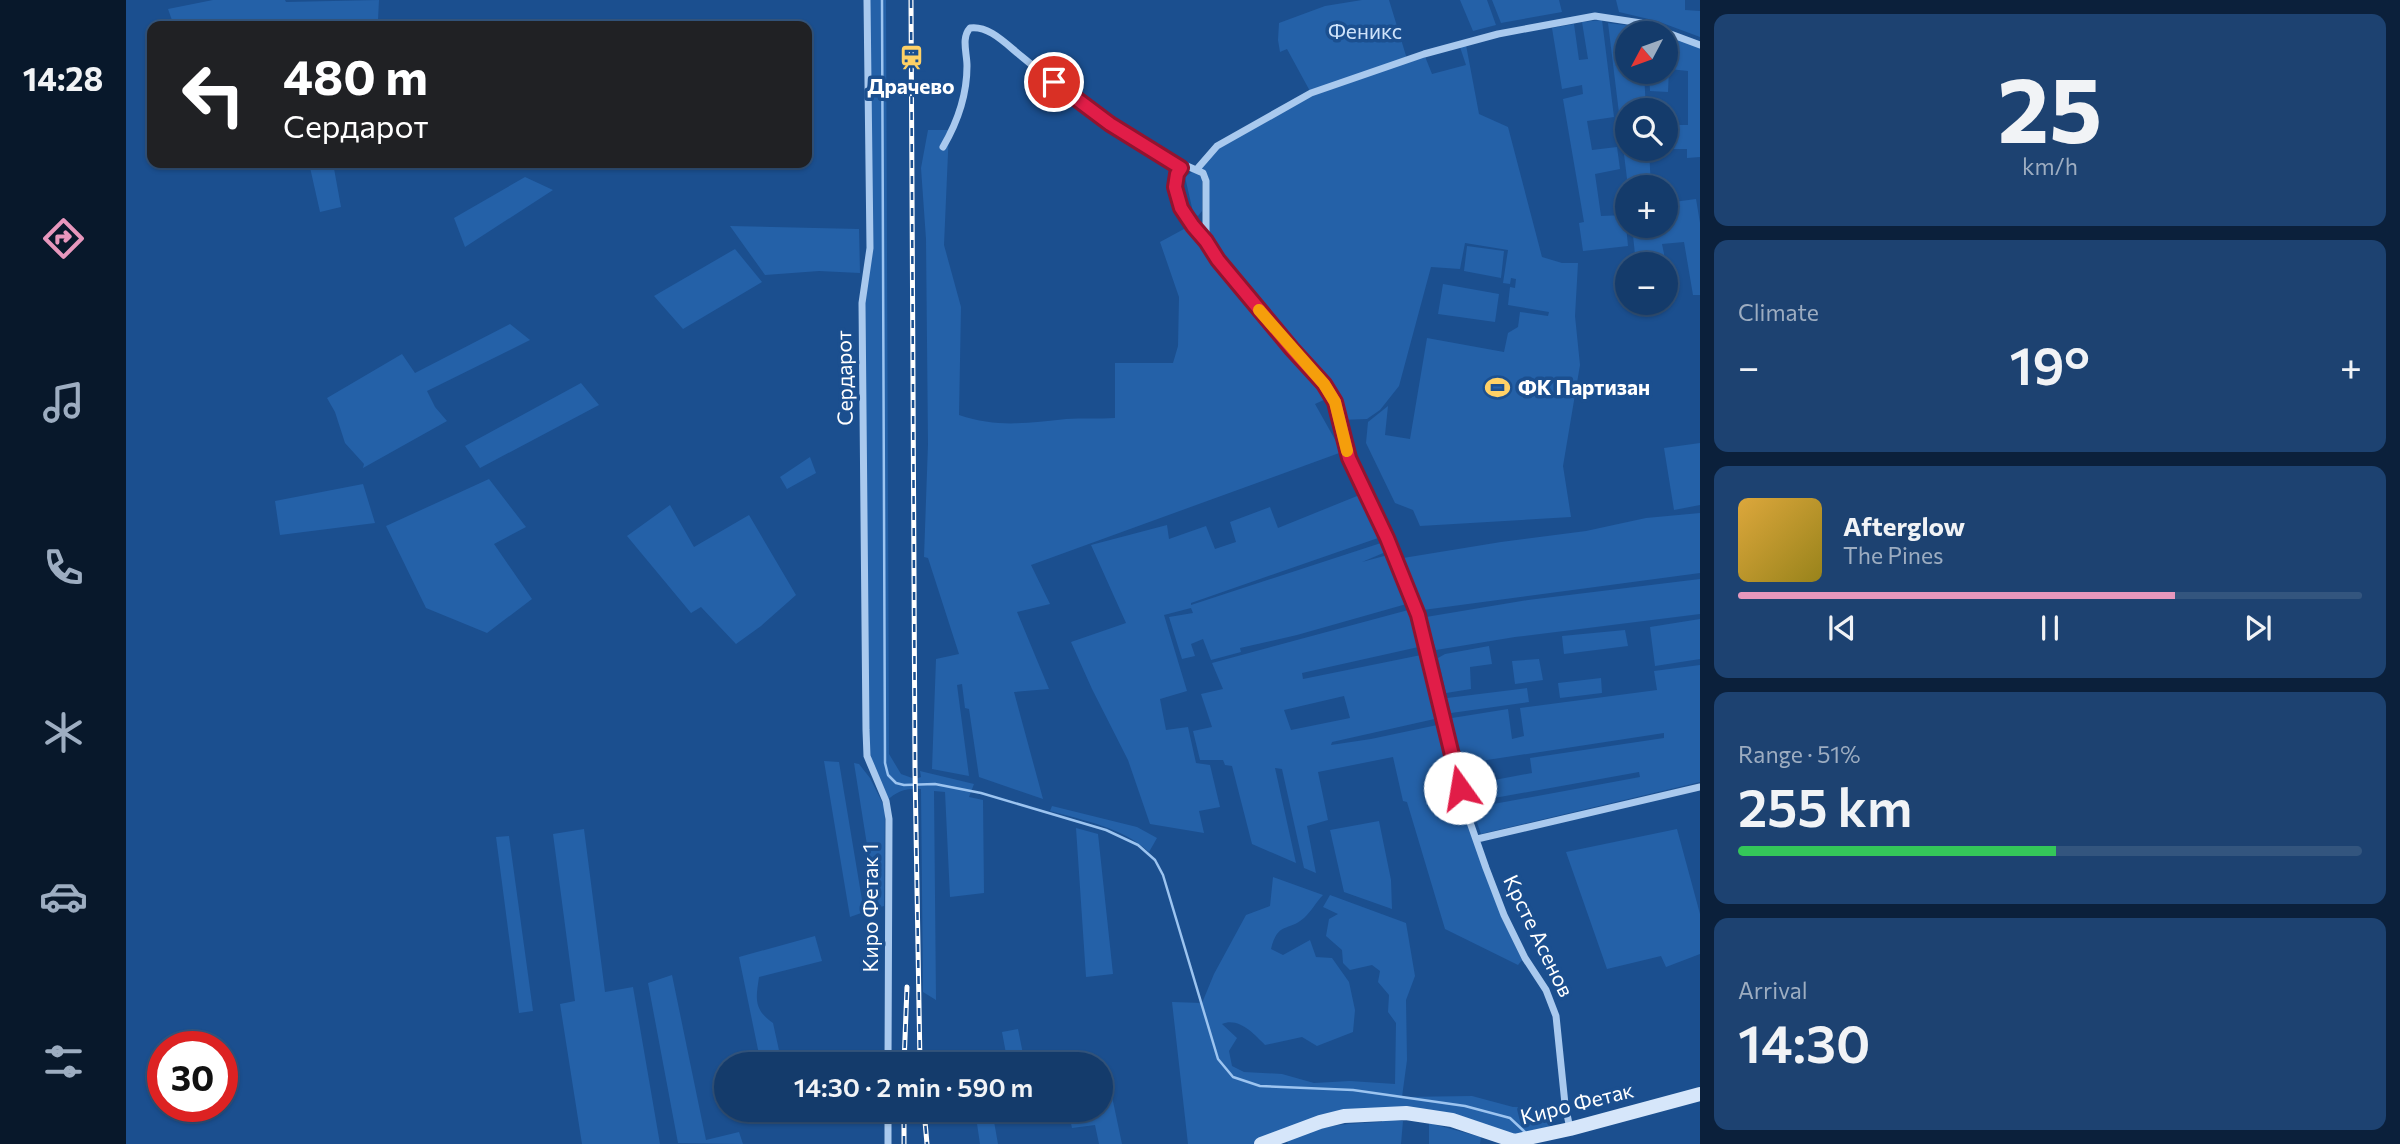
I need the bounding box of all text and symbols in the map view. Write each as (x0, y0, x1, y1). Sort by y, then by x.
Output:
park label: Феникс (1328, 18, 1402, 43)
north arrow (1615, 21, 1678, 84)
map controls (1615, 21, 1678, 315)
station icon: Драчево (897, 44, 925, 72)
text: 480 m (283, 45, 428, 105)
icon: left (168, 49, 259, 140)
text: 25 (1998, 50, 2102, 162)
pin (1024, 52, 1084, 112)
text: 14:28 (23, 58, 103, 98)
icon: arrive (1035, 63, 1073, 101)
place label: Драчево (868, 73, 954, 98)
button: search (1615, 98, 1678, 161)
text: Сердарот (283, 105, 428, 145)
text: km/h (2022, 152, 2078, 180)
button: + (1615, 175, 1678, 238)
icon: directions (39, 214, 88, 263)
button: − (1615, 252, 1678, 315)
text: Climate (1738, 298, 1819, 326)
street label: Сердарот (830, 330, 857, 426)
text: 19° (2009, 332, 2090, 396)
text: − (1738, 342, 1760, 389)
text: + (2340, 342, 2362, 389)
sports icon: ФК Партизан (1484, 374, 1512, 402)
place label: ФК Партизан (1518, 374, 1650, 399)
icon: music (39, 378, 88, 427)
text: Afterglow (1843, 510, 1965, 541)
text: The Pines (1843, 541, 1944, 569)
icon: phone (39, 543, 88, 592)
icon: previous (1823, 609, 1861, 647)
icon: pause (2031, 609, 2069, 647)
icon: next (2239, 609, 2277, 647)
icon: climate (39, 708, 88, 757)
text: Range · 51% (1738, 740, 1860, 768)
position arrow (1423, 751, 1497, 825)
text: 255 km (1738, 774, 1912, 838)
street label: Киро Фетак 1 (857, 844, 882, 972)
street label: Крсте Асенов (1499, 870, 1580, 1000)
icon: car (39, 872, 88, 921)
text: Arrival (1738, 976, 1808, 1004)
text: 14:30 (1738, 1010, 1870, 1074)
speed limit sign: 30 (147, 1031, 238, 1122)
icon: filters (39, 1037, 88, 1086)
text: 14:30 · 2 min · 590 m (794, 1071, 1033, 1102)
street label: Киро Фетак (1517, 1076, 1636, 1129)

